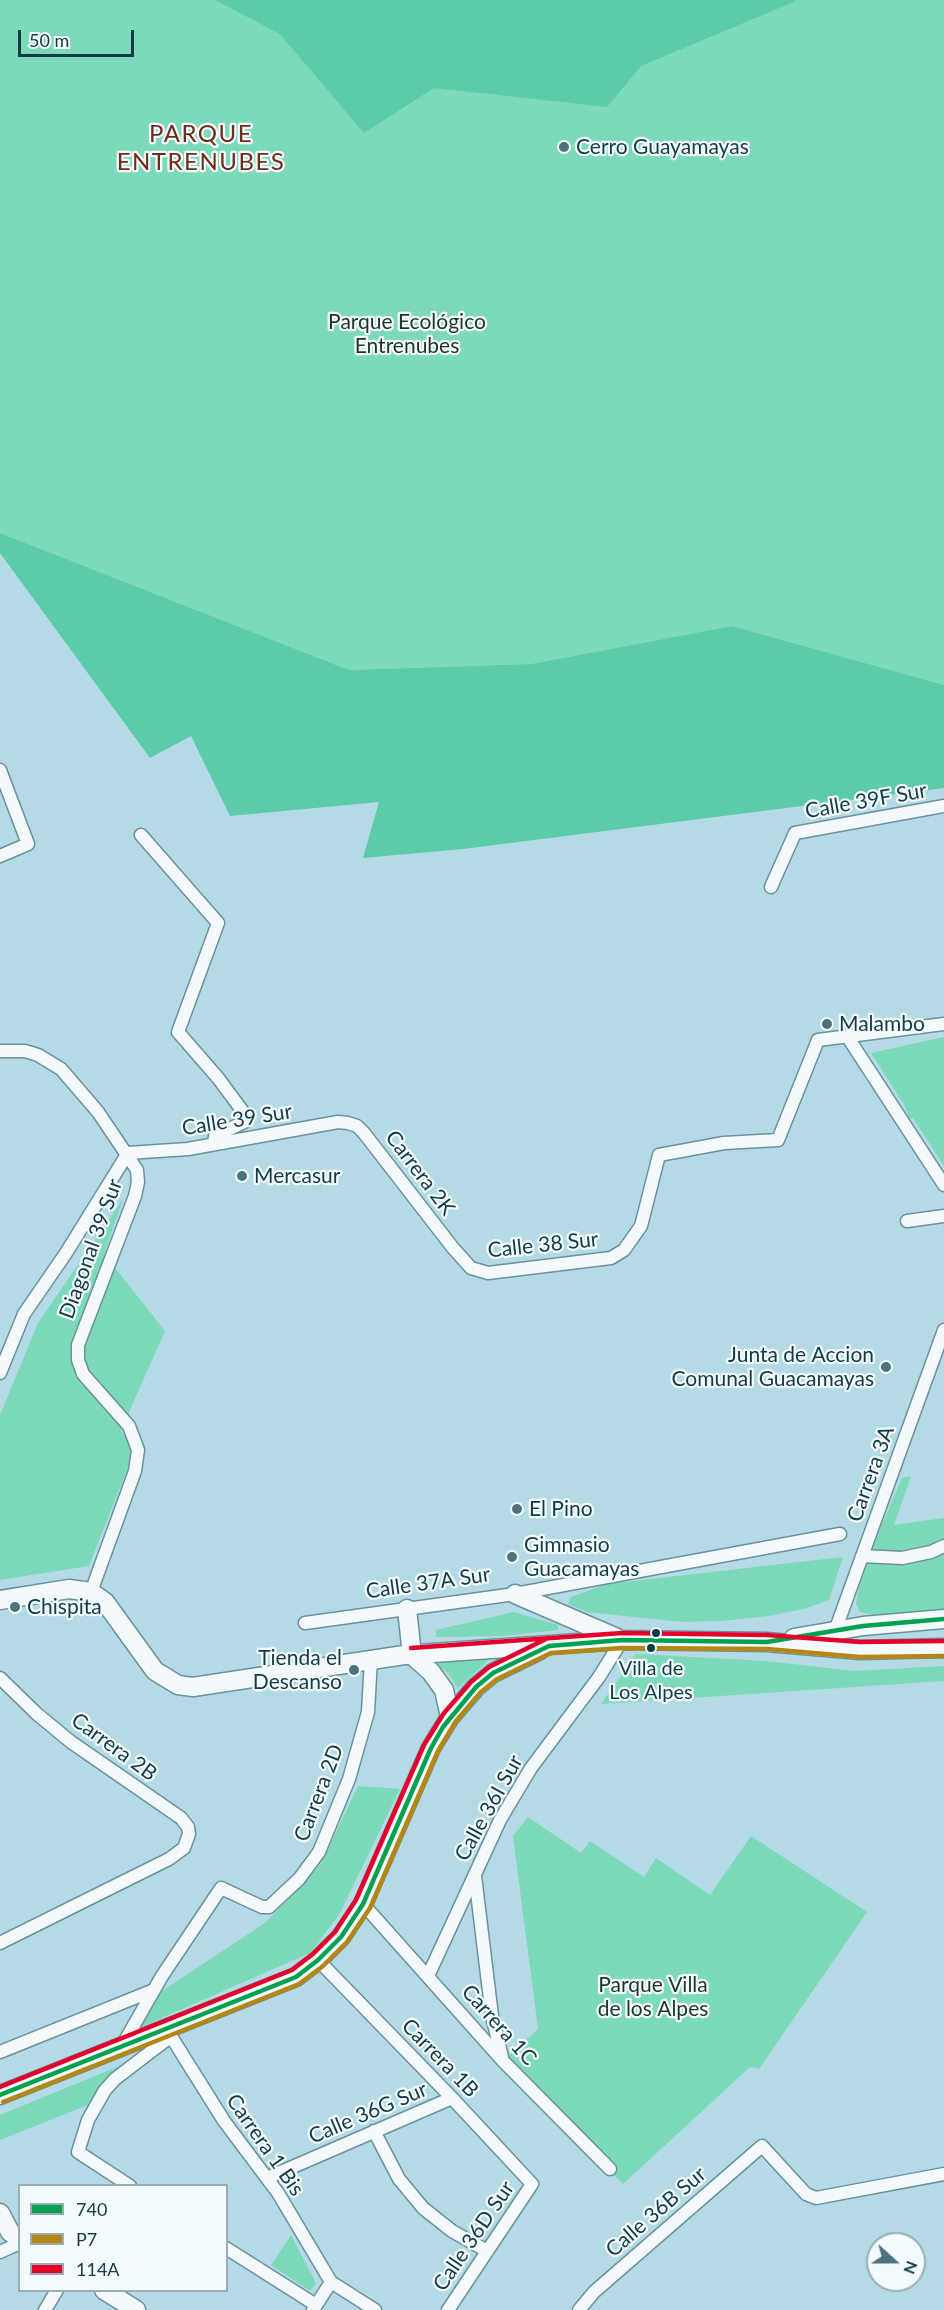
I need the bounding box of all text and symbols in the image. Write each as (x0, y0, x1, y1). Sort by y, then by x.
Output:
scale bar (21, 18, 136, 56)
text: 50 m (29, 29, 69, 51)
district label: PARQUE ENTRENUBES (117, 120, 285, 176)
place label: Cerro Guayamayas (576, 134, 749, 160)
marker: Cerro Guayamayas (557, 140, 571, 154)
park label: Parque Ecológico Entrenubes (328, 309, 486, 359)
street label: Calle 39F Sur (803, 778, 929, 824)
place label: Malambo (839, 1011, 925, 1037)
marker: Malambo (820, 1017, 834, 1031)
street label: Calle 39 Sur (180, 1099, 294, 1141)
street label: Carrera 2K (380, 1126, 460, 1220)
place label: Mercasur (254, 1163, 340, 1189)
marker: Mercasur (235, 1169, 249, 1183)
street label: Diagonal 39 Sur (54, 1176, 128, 1322)
street label: Calle 38 Sur (486, 1227, 600, 1263)
place label: Junta de Accion Comunal Guacamayas (671, 1342, 874, 1392)
marker: Junta de Accion Comunal Guacamayas (879, 1360, 893, 1374)
street label: Carrera 3A (842, 1423, 900, 1525)
place label: El Pino (529, 1496, 593, 1522)
marker: El Pino (510, 1502, 524, 1516)
place label: Gimnasio Guacamayas (524, 1532, 639, 1582)
marker: Gimnasio Guacamayas (505, 1550, 519, 1564)
street label: Calle 37A Sur (364, 1562, 492, 1604)
place label: Chispita (27, 1594, 102, 1620)
marker: Chispita (8, 1600, 22, 1614)
unlabelled marker (650, 1627, 662, 1639)
marker: Villa de Los Alpes (645, 1642, 657, 1654)
place label: Tienda el Descanso (253, 1645, 342, 1695)
place label: Villa de Los Alpes (609, 1657, 693, 1704)
marker: Tienda el Descanso (347, 1663, 361, 1677)
street label: Carrera 2B (66, 1708, 162, 1786)
street label: Carrera 2D (289, 1741, 349, 1845)
street label: Calle 36I Sur (450, 1751, 528, 1865)
park label: Parque Villa de los Alpes (598, 1972, 708, 2022)
street label: Carrera 1C (456, 1979, 542, 2071)
street label: Carrera 1B (396, 2013, 484, 2103)
street label: Calle 36G Sur (305, 2077, 431, 2149)
street label: Carrera 1 Bis (221, 2089, 309, 2201)
street label: Calle 36B Sur (601, 2162, 711, 2262)
street label: Calle 36D Sur (428, 2176, 520, 2296)
legend (18, 2184, 228, 2292)
text: 740 (76, 2198, 107, 2220)
text: P7 (76, 2228, 97, 2250)
north arrow (866, 2232, 926, 2292)
text: 114A (76, 2258, 120, 2280)
text: N (900, 2259, 922, 2277)

